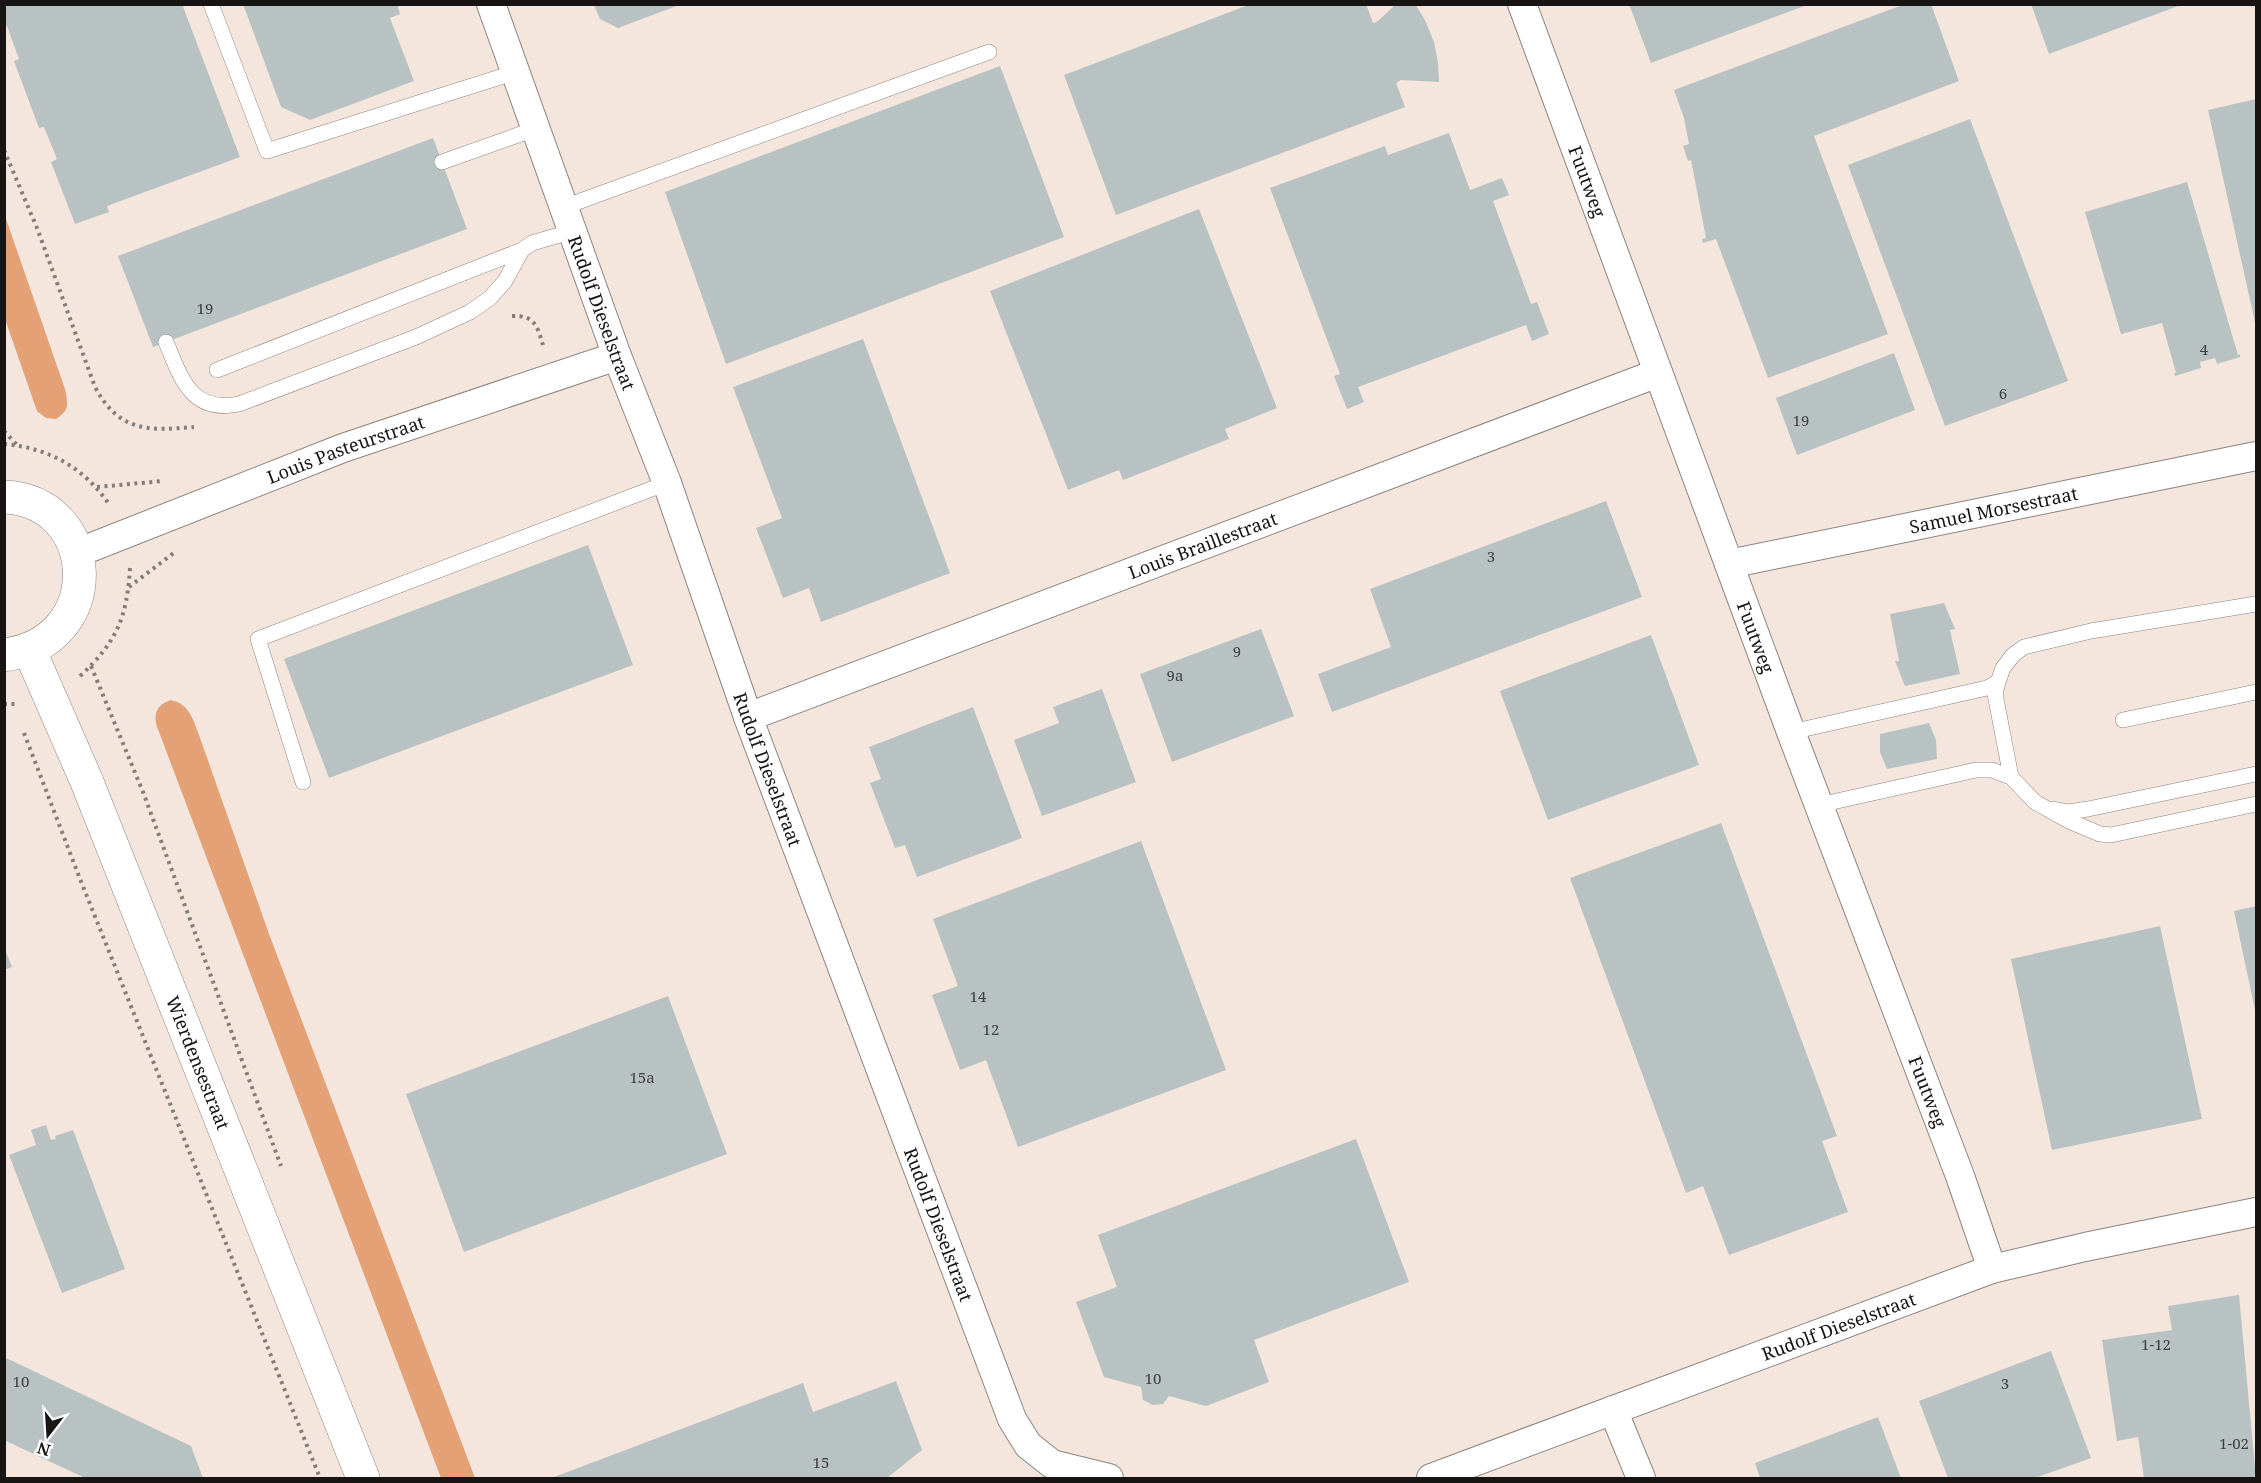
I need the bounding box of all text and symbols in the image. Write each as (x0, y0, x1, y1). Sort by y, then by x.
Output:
street label: Fuutweg (1563, 142, 1612, 221)
street label: Rudolf Dieselstraat (563, 232, 641, 393)
house number: 19 (197, 298, 213, 318)
house number: 4 (2200, 339, 2209, 359)
house number: 6 (1999, 383, 2007, 403)
street label: Louis Pasteurstraat (263, 410, 427, 489)
house number: 19 (1793, 410, 1809, 430)
street label: Samuel Morsestraat (1907, 481, 2080, 539)
street label: Louis Braillestraat (1125, 506, 1281, 584)
house number: 3 (1487, 546, 1495, 566)
street label: Fuutweg (1732, 598, 1780, 677)
house number: 9 (1233, 641, 1241, 661)
house number: 9a (1167, 665, 1183, 685)
street label: Rudolf Dieselstraat (728, 689, 808, 850)
house number: 14 (970, 986, 987, 1006)
street label: Wierdensestraat (161, 992, 236, 1133)
house number: 12 (983, 1019, 999, 1039)
street label: Fuutweg (1903, 1053, 1953, 1131)
house number: 15a (629, 1067, 655, 1087)
street label: Rudolf Dieselstraat (899, 1144, 979, 1305)
street label: Rudolf Dieselstraat (1758, 1286, 1919, 1366)
house number: 1-12 (2141, 1334, 2171, 1354)
house number: 10 (1145, 1368, 1161, 1388)
house number: 10 (13, 1371, 29, 1391)
house number: 3 (2001, 1373, 2009, 1393)
north arrow (18, 1405, 78, 1465)
house number: 1-02 (2219, 1433, 2249, 1453)
text: N (34, 1437, 53, 1462)
house number: 15 (813, 1452, 829, 1472)

